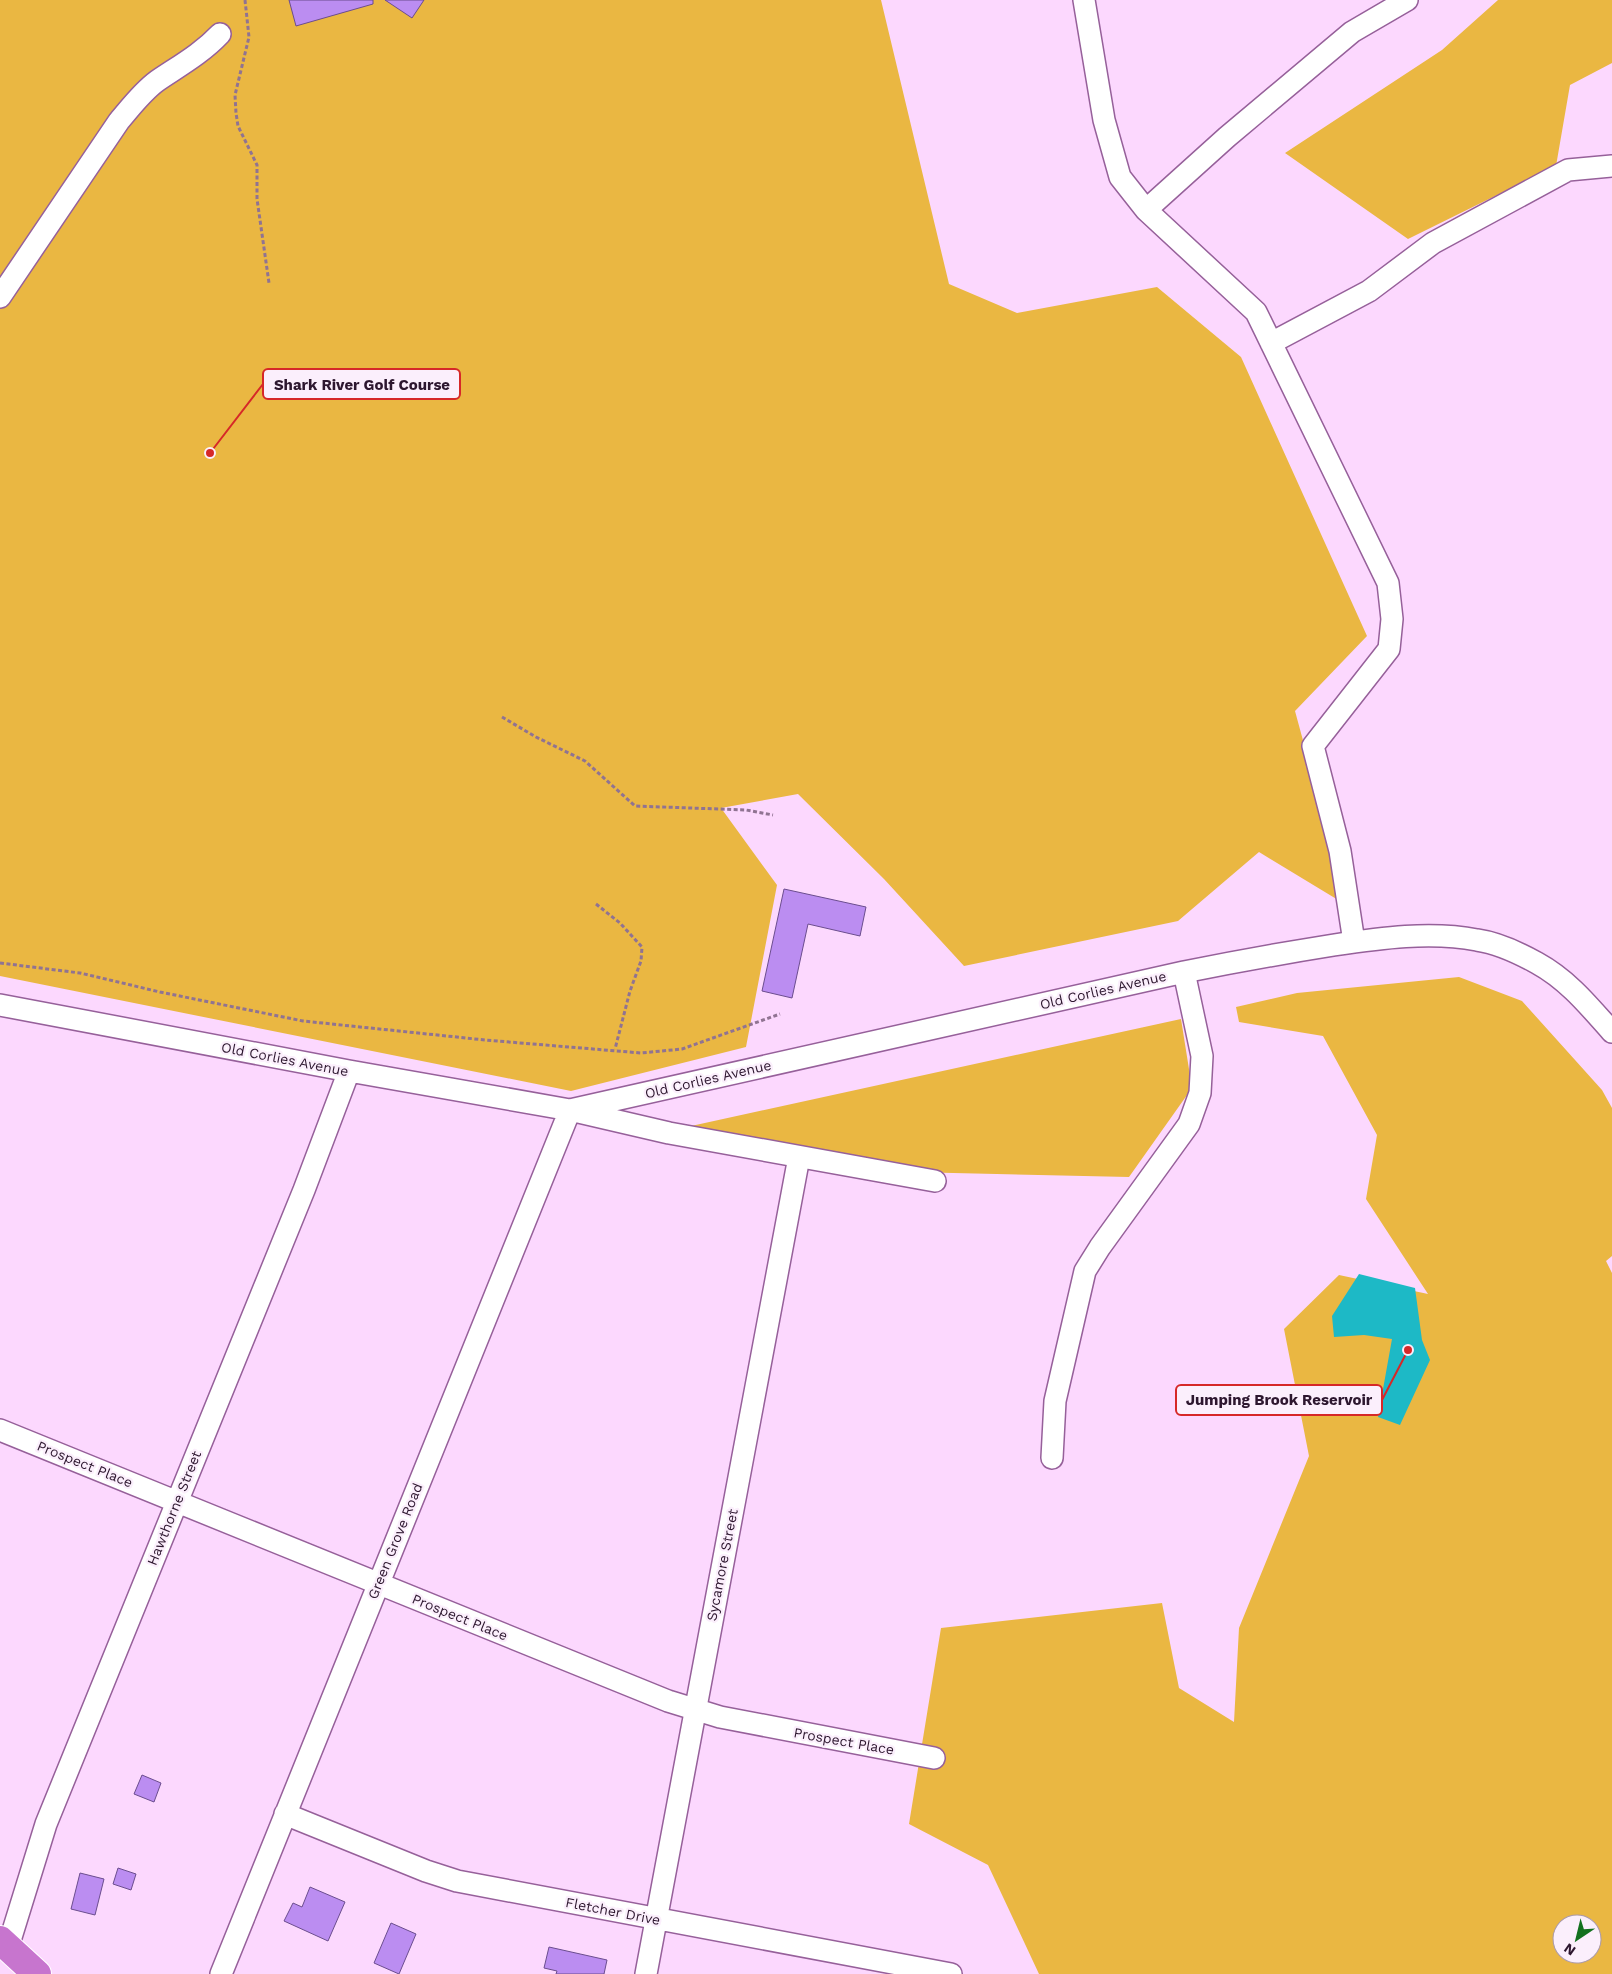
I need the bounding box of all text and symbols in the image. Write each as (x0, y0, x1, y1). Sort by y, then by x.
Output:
callout: Shark River Golf Course (263, 369, 460, 399)
text: Shark River Golf Course (274, 376, 450, 394)
street label: Old Corlies Avenue (1038, 968, 1168, 1012)
street label: Old Corlies Avenue (220, 1039, 350, 1079)
street label: Old Corlies Avenue (643, 1057, 773, 1101)
callout: Jumping Brook Reservoir (1176, 1385, 1382, 1415)
text: Jumping Brook Reservoir (1186, 1391, 1373, 1409)
street label: Prospect Place (35, 1438, 135, 1490)
street label: Hawthorne Street (144, 1448, 204, 1568)
street label: Green Grove Road (364, 1481, 426, 1601)
street label: Sycamore Street (703, 1507, 741, 1622)
street label: Prospect Place (410, 1591, 510, 1643)
street label: Prospect Place (792, 1724, 896, 1758)
street label: Fletcher Drive (564, 1894, 662, 1928)
north arrow (1552, 1914, 1602, 1964)
text: N (1561, 1940, 1578, 1959)

